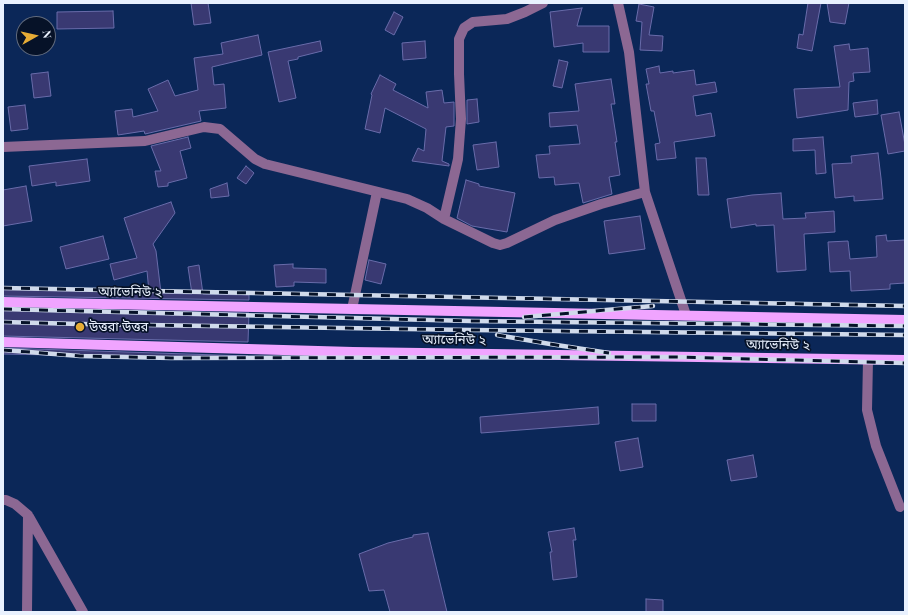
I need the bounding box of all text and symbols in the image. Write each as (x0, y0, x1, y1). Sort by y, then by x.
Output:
north arrow (16, 16, 56, 56)
text: N (39, 29, 55, 39)
street label: অ্যাভেনিউ ২ (98, 284, 162, 300)
place label: উত্তরা উত্তর (89, 319, 148, 335)
marker: উত্তরা উত্তর (74, 321, 86, 333)
street label: অ্যাভেনিউ ২ (422, 332, 486, 348)
street label: অ্যাভেনিউ ২ (746, 337, 810, 353)

